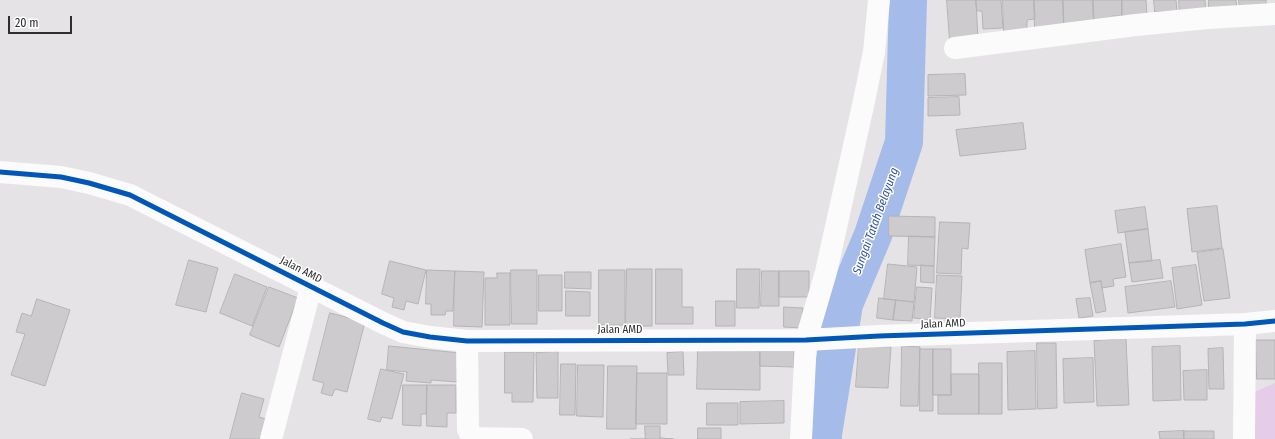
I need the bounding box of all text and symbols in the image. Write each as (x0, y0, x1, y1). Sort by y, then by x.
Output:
scale bar (10, 8, 74, 34)
text: 20 m (15, 16, 39, 30)
water label: Sungai Tatah Belayung (850, 166, 902, 276)
street label: Jalan AMD (278, 254, 324, 286)
street label: Jalan AMD (920, 317, 966, 331)
street label: Jalan AMD (598, 323, 642, 337)

